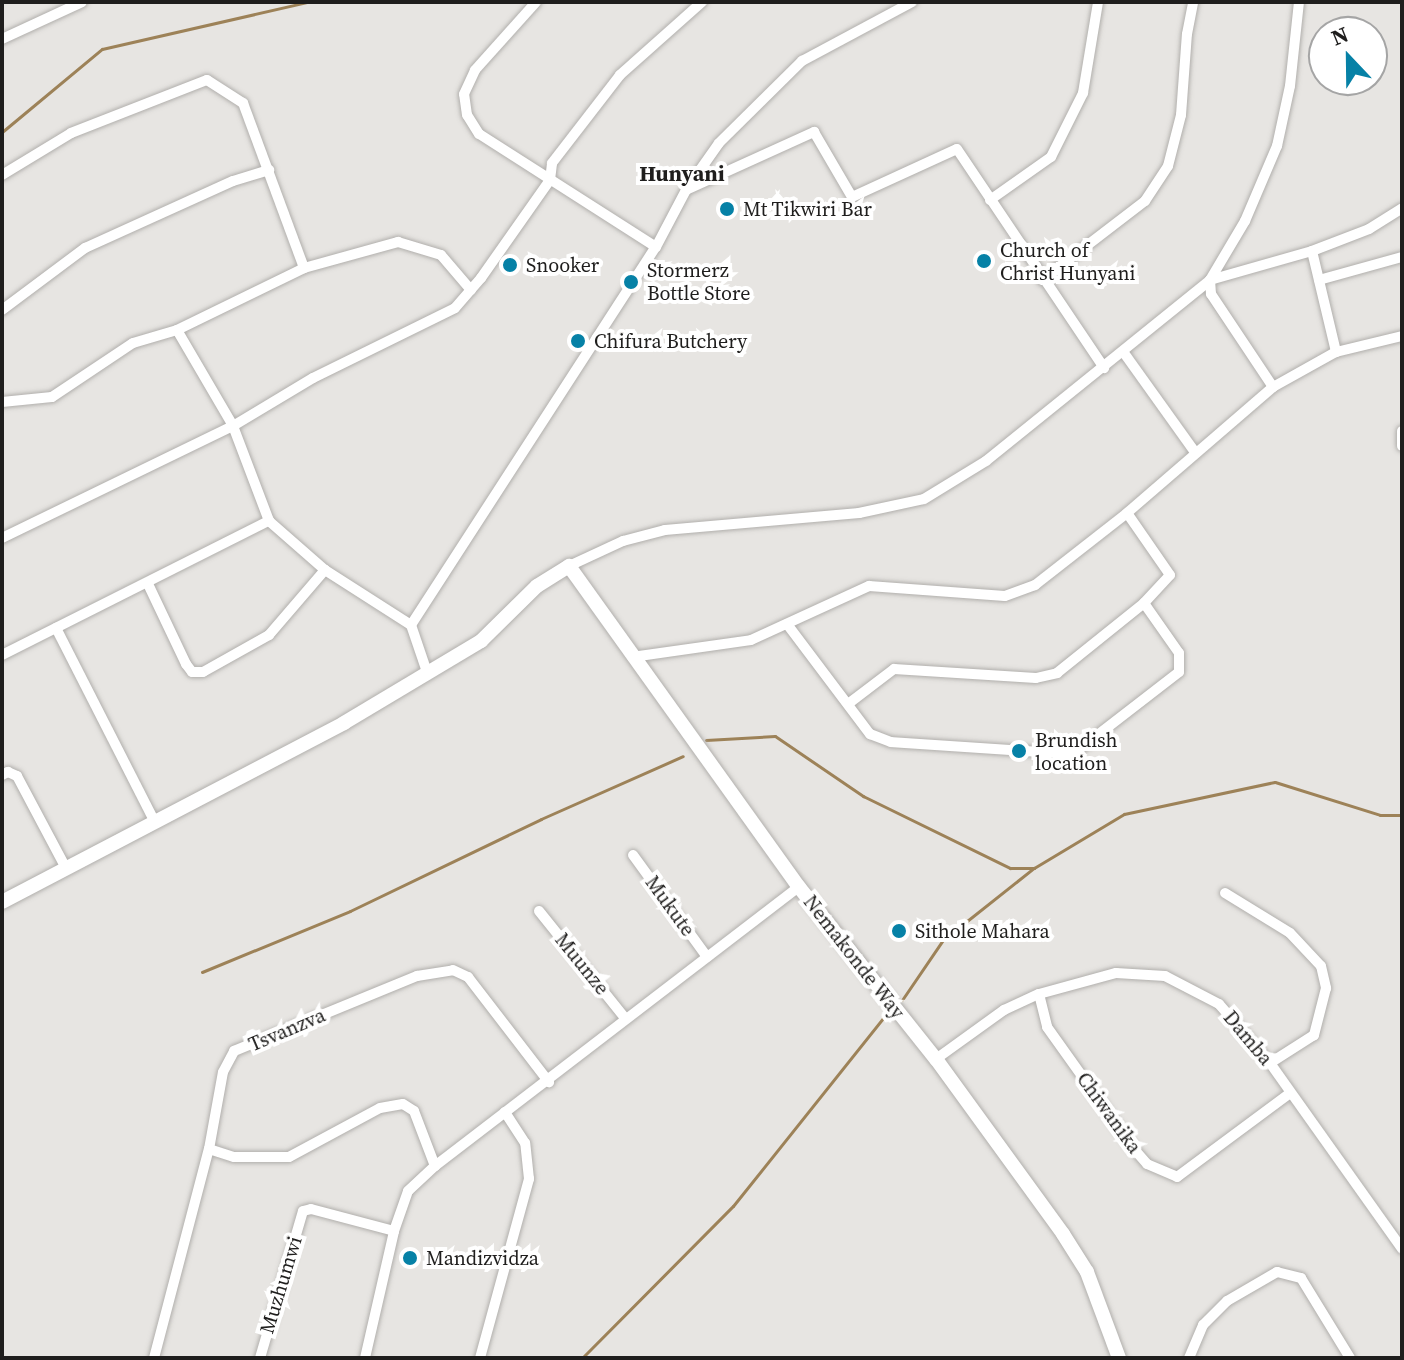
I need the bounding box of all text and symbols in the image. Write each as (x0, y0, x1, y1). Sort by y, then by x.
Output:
north arrow (1308, 16, 1388, 96)
text: N (1327, 19, 1353, 53)
district label: Hunyani (639, 161, 725, 187)
place label: Mt Tikwiri Bar (743, 197, 872, 221)
marker: Mt Tikwiri Bar (718, 200, 736, 218)
place label: Church of Christ Hunyani (1000, 238, 1135, 285)
marker: Church of Christ Hunyani (975, 252, 993, 270)
place label: Snooker (526, 253, 599, 277)
marker: Snooker (501, 256, 519, 274)
place label: Stormerz Bottle Store (647, 258, 750, 305)
marker: Stormerz Bottle Store (622, 273, 640, 291)
place label: Chifura Butchery (594, 329, 747, 353)
marker: Chifura Butchery (569, 332, 587, 350)
place label: Brundish location (1035, 728, 1118, 775)
marker: Brundish location (1010, 742, 1028, 760)
street label: Mukute (640, 871, 700, 941)
street label: Nemakonde Way (798, 890, 910, 1024)
place label: Sithole Mahara (915, 919, 1050, 943)
marker: Sithole Mahara (890, 922, 908, 940)
street label: Muunze (550, 928, 614, 1000)
street label: Tsvanzva (245, 1003, 329, 1057)
street label: Damba (1218, 1006, 1278, 1070)
street label: Chiwanika (1072, 1068, 1146, 1158)
street label: Muzhumwi (255, 1233, 307, 1337)
place label: Mandizvidza (426, 1246, 539, 1270)
marker: Mandizvidza (401, 1249, 419, 1267)

